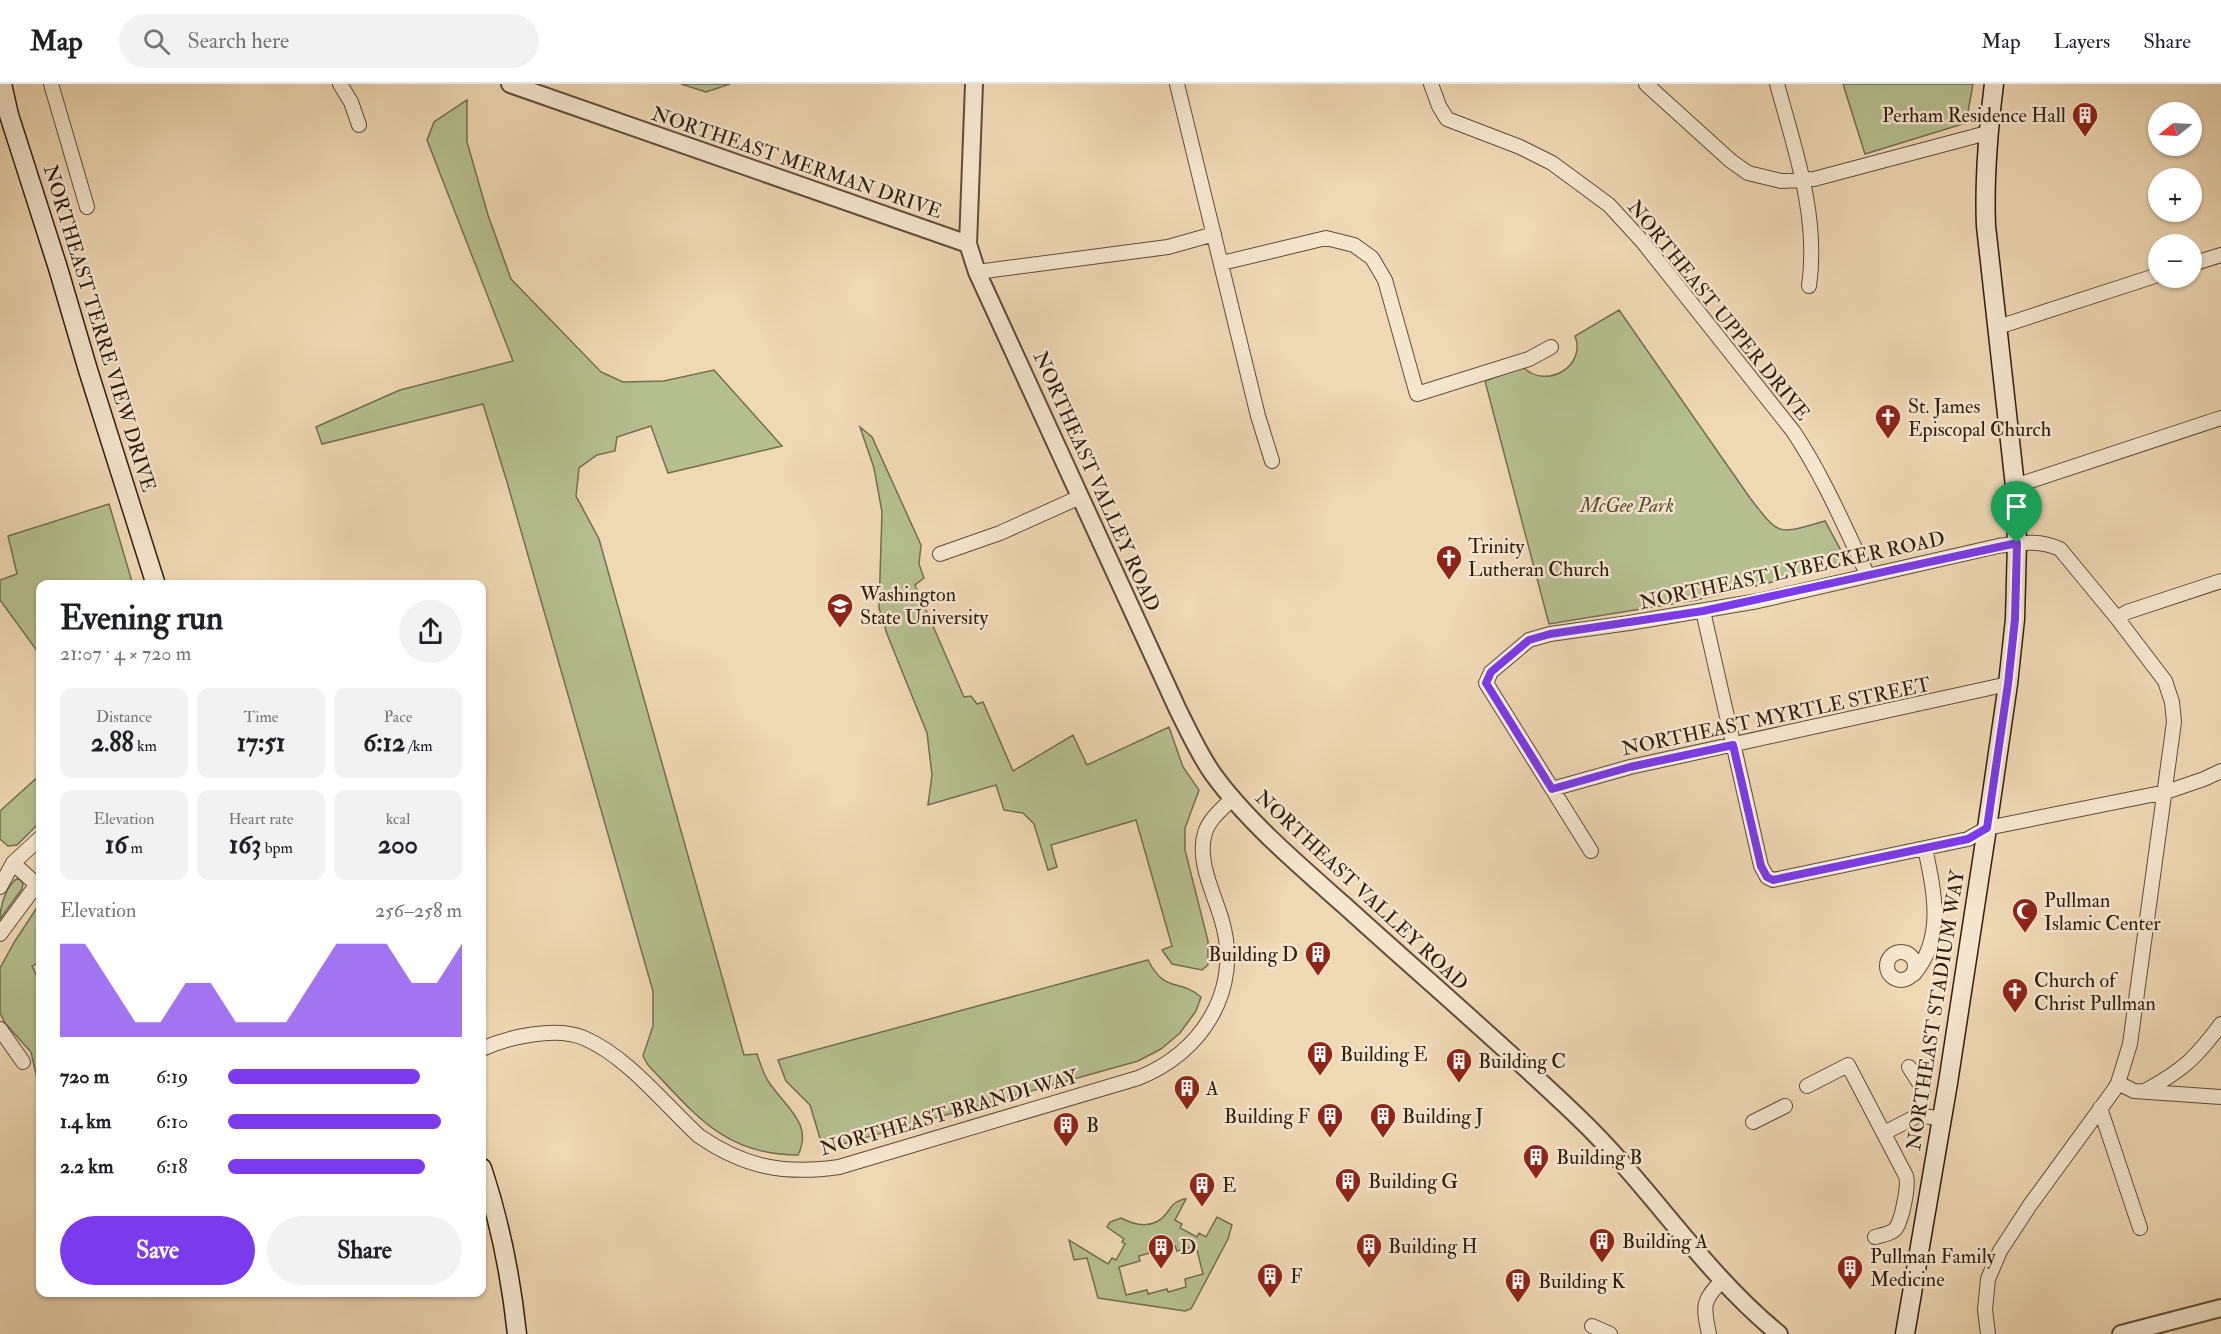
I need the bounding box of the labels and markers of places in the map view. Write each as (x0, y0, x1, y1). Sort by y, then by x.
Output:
building icon: Perham Residence Hall (2070, 100, 2100, 138)
place label: Perham Residence Hall (1882, 103, 2066, 128)
place label: St. James Episcopal Church (1908, 394, 2052, 443)
church icon: St. James Episcopal Church (1873, 402, 1903, 440)
pin (1991, 481, 2042, 543)
place label: Trinity Lutheran Church (1468, 534, 1610, 582)
church icon: Trinity Lutheran Church (1434, 543, 1464, 581)
place label: Washington State University (859, 582, 990, 630)
school or university icon: Washington State University (825, 591, 855, 629)
place label: Pullman Islamic Center (2044, 888, 2161, 936)
mosque icon: Pullman Islamic Center (2010, 896, 2040, 934)
building icon: Building D (1303, 939, 1333, 977)
place label: Building D (1208, 942, 1298, 967)
place label: Church of Christ Pullman (2034, 968, 2156, 1016)
church icon: Church of Christ Pullman (2000, 976, 2030, 1014)
building icon: Building E (1305, 1039, 1335, 1077)
place label: Building E (1340, 1042, 1428, 1067)
building icon: Building C (1444, 1046, 1474, 1084)
place label: Building C (1478, 1049, 1566, 1074)
building icon: A (1172, 1073, 1202, 1111)
place label: A (1205, 1076, 1219, 1101)
building icon: Building F (1315, 1101, 1345, 1139)
building icon: Building J (1368, 1101, 1398, 1139)
place label: Building F (1224, 1104, 1310, 1129)
place label: Building J (1402, 1104, 1484, 1129)
building icon: B (1051, 1110, 1081, 1148)
place label: B (1086, 1113, 1099, 1138)
building icon: Building B (1521, 1142, 1551, 1180)
place label: Building B (1556, 1145, 1642, 1170)
building icon: Building G (1333, 1166, 1363, 1204)
place label: Building G (1368, 1169, 1458, 1194)
building icon: E (1187, 1170, 1217, 1208)
place label: E (1222, 1173, 1236, 1198)
building icon: Building A (1587, 1226, 1617, 1264)
place label: Building A (1622, 1229, 1708, 1254)
building icon: Building H (1354, 1231, 1384, 1269)
building icon: D (1146, 1232, 1176, 1270)
place label: Building H (1388, 1234, 1478, 1259)
place label: D (1180, 1235, 1196, 1260)
place label: Pullman Family Medicine (1870, 1244, 1997, 1292)
building icon: Pullman Family Medicine (1835, 1253, 1865, 1291)
building icon: F (1255, 1261, 1285, 1299)
place label: F (1290, 1264, 1303, 1289)
building icon: Building K (1503, 1266, 1533, 1304)
place label: Building K (1538, 1269, 1626, 1294)

